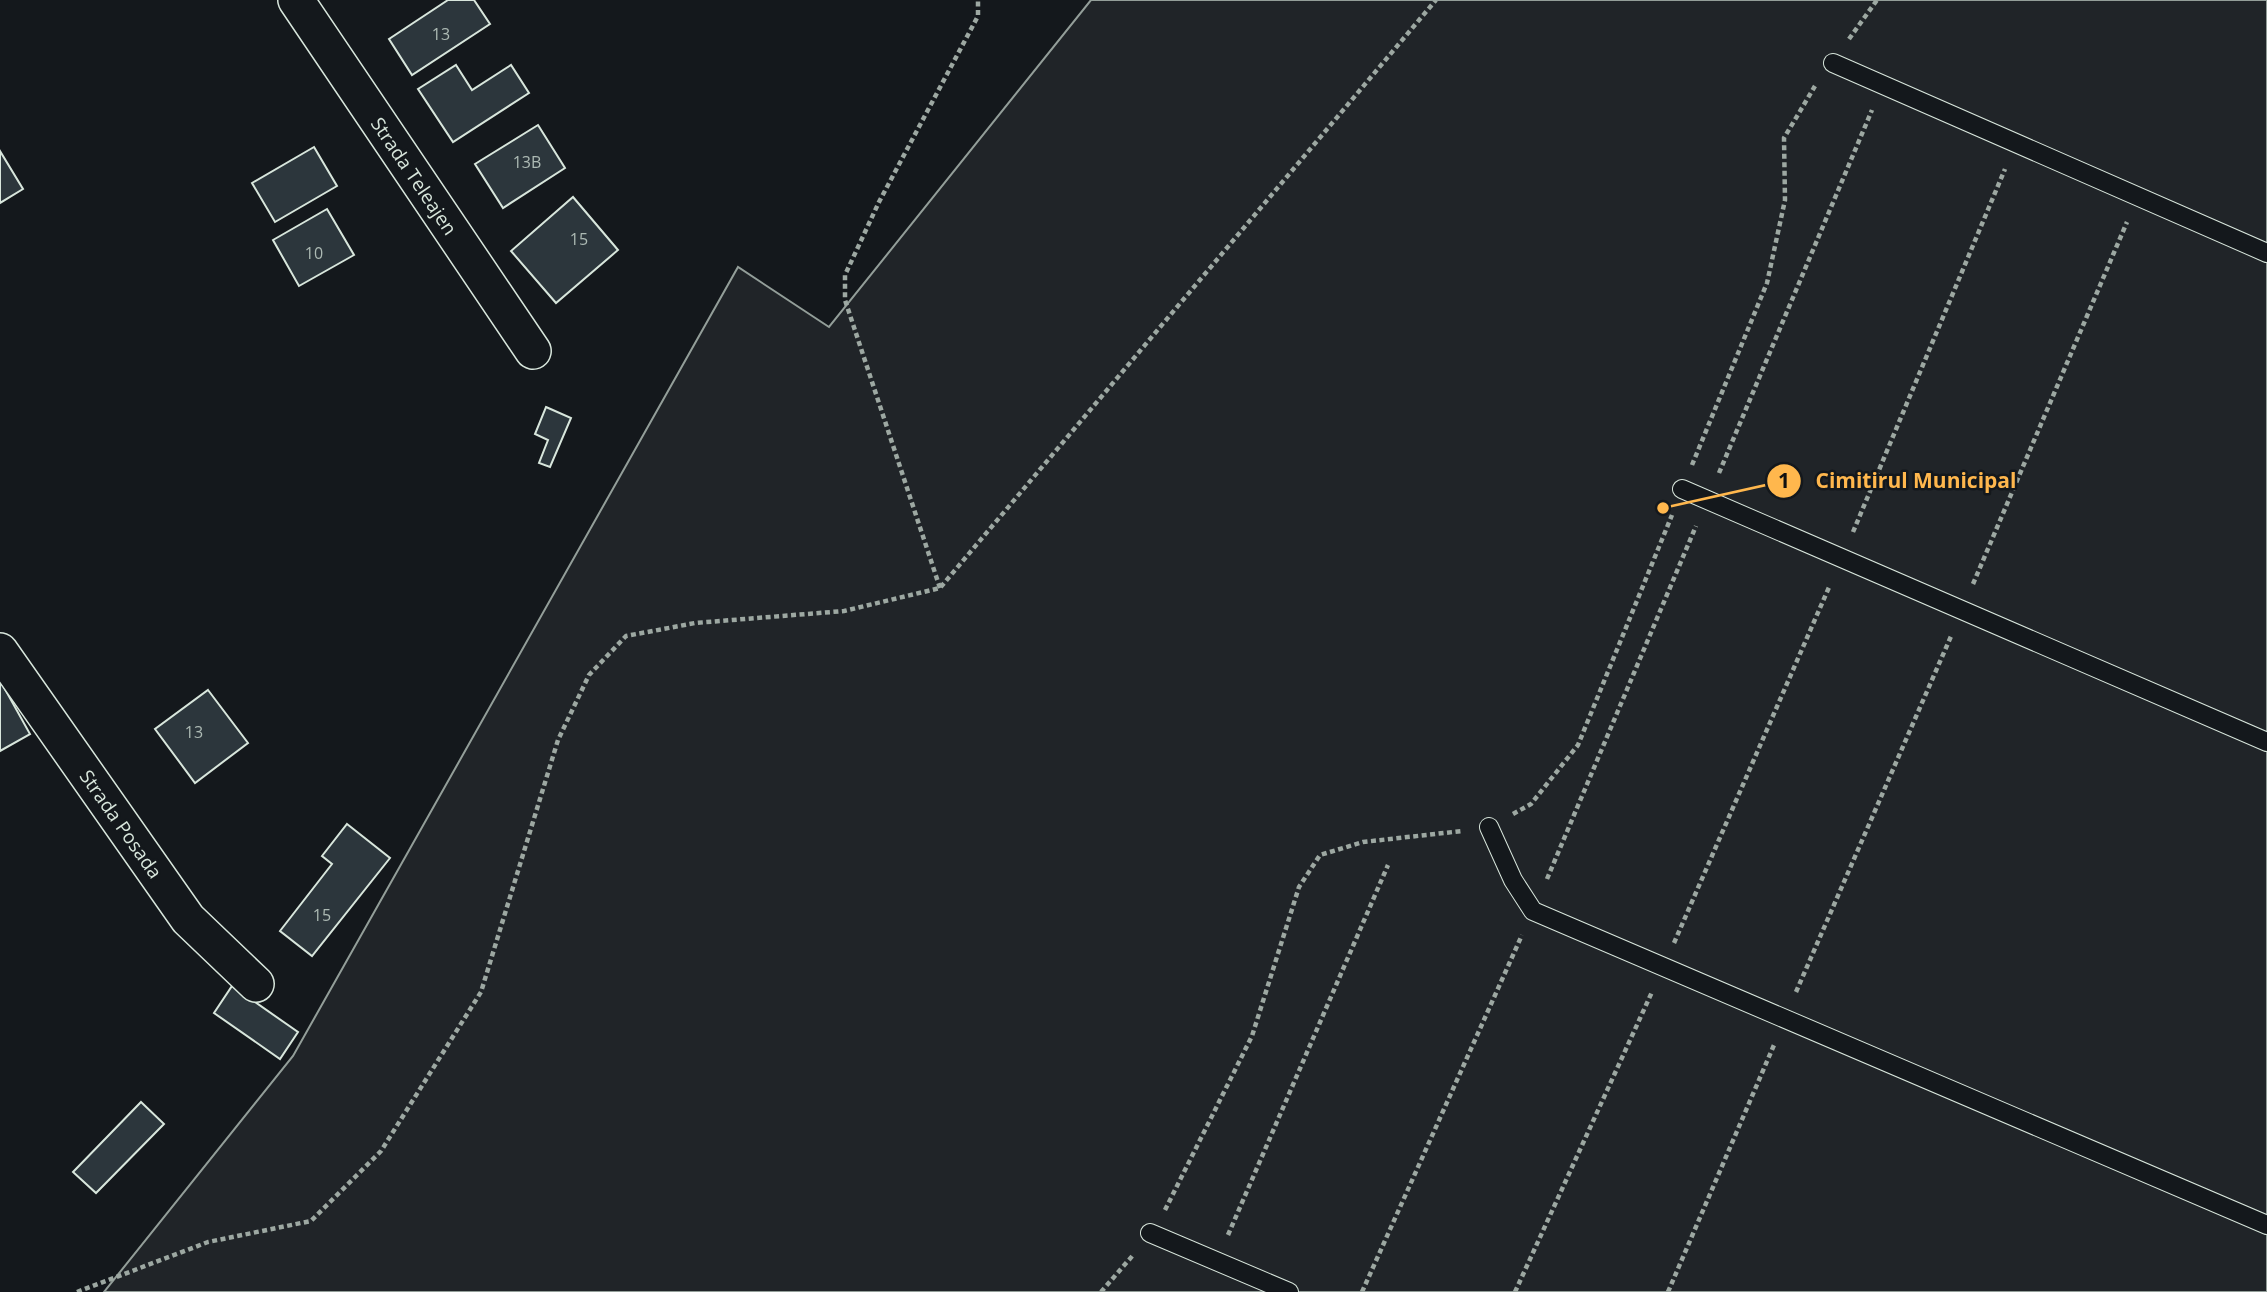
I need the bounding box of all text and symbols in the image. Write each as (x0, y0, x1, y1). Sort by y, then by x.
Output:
house number: 13 (432, 23, 450, 45)
street label: Strada Teleajen (365, 112, 463, 240)
house number: 13B (513, 151, 541, 173)
house number: 15 (570, 228, 588, 250)
house number: 10 (305, 242, 323, 264)
callout: Cimitirul Municipal (1767, 460, 2031, 502)
text: 1 (1778, 466, 1790, 494)
text: Cimitirul Municipal (1816, 466, 2016, 494)
house number: 13 (185, 721, 203, 743)
street label: Strada Posada (74, 764, 168, 884)
house number: 15 (313, 904, 331, 926)

